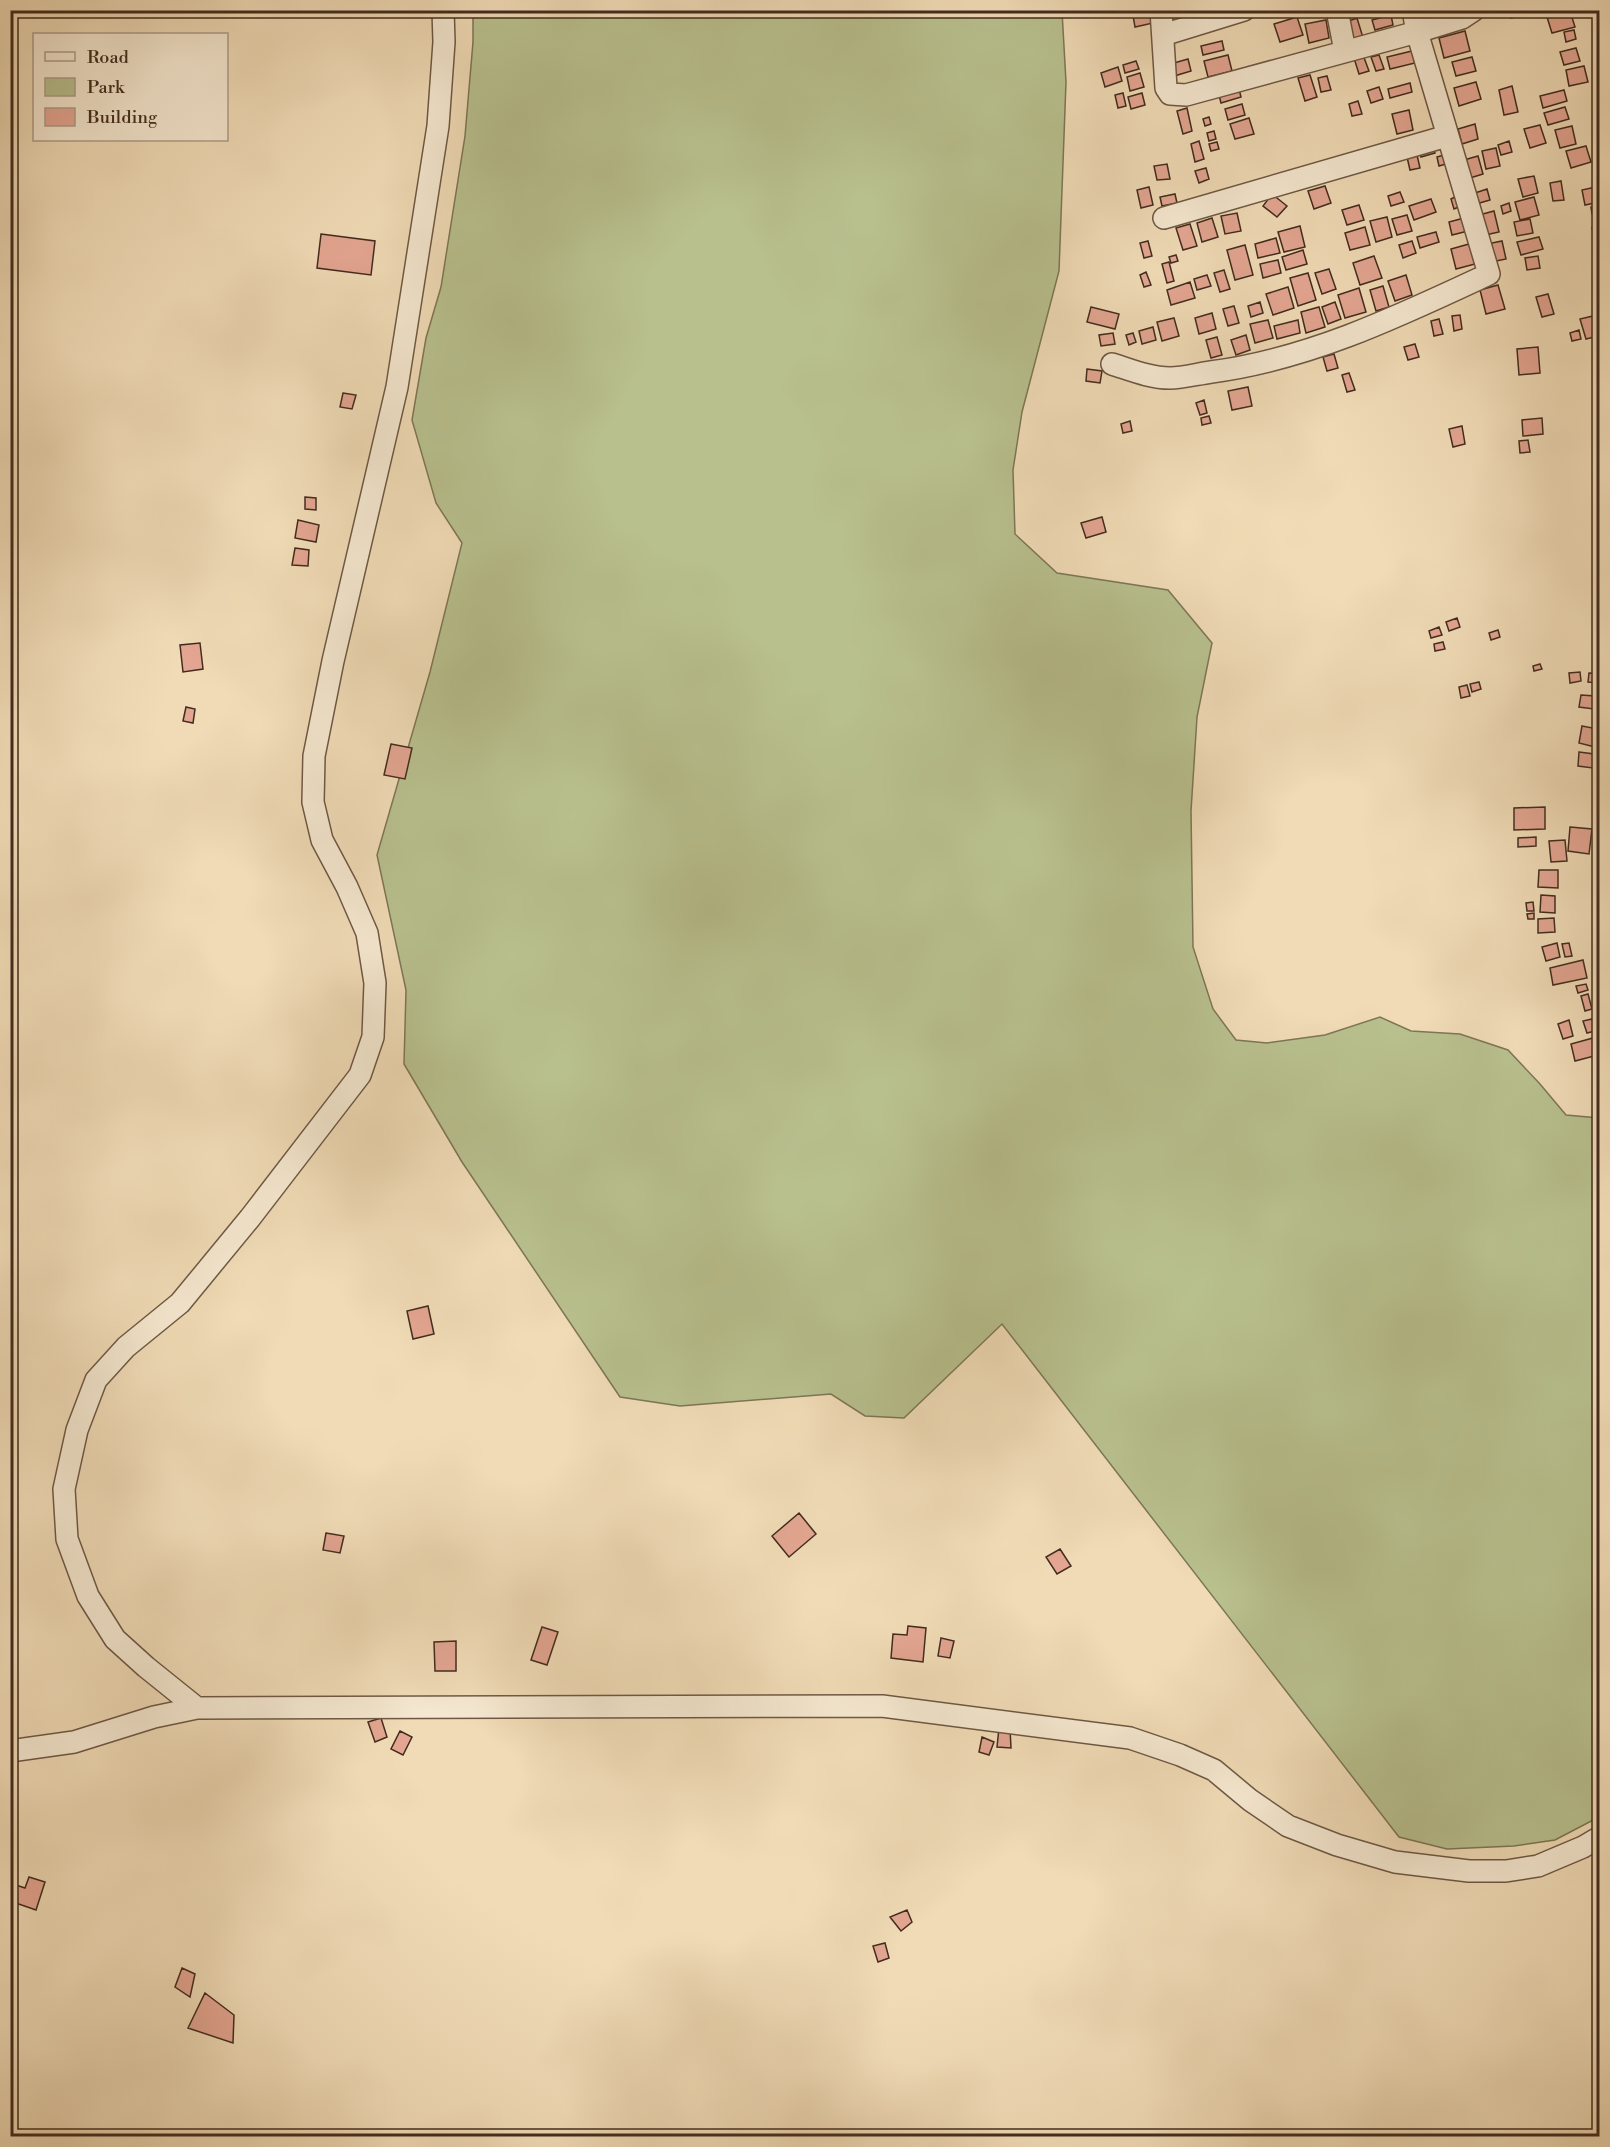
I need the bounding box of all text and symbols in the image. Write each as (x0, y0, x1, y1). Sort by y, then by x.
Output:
legend (33, 33, 228, 141)
text: Road (87, 46, 130, 69)
text: Park (87, 76, 126, 99)
text: Building (86, 106, 158, 129)

